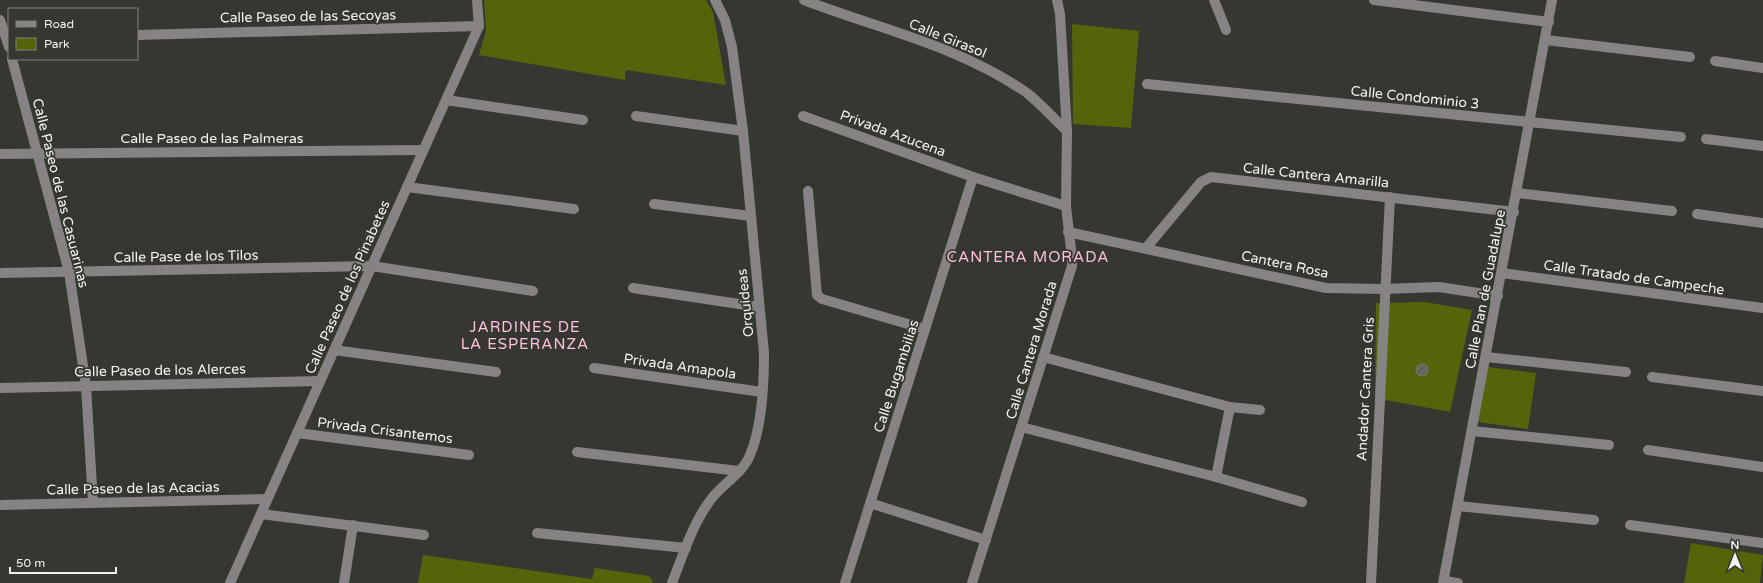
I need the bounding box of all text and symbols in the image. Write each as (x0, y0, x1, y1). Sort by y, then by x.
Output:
street label: Calle Paseo de las Secoyas (220, 6, 397, 27)
legend (8, 8, 138, 60)
street label: Calle Girasol (907, 15, 989, 62)
text: Road (44, 17, 74, 31)
text: Park (44, 37, 70, 51)
street label: Calle Condominio 3 (1350, 82, 1480, 113)
street label: Calle Paseo de las Casuarinas (29, 97, 92, 290)
street label: Privada Azucena (838, 106, 948, 161)
street label: Calle Paseo de las Palmeras (120, 130, 304, 147)
street label: Calle Cantera Amarilla (1242, 159, 1390, 192)
street label: Calle Paseo de los Pinabetes (301, 197, 394, 377)
street label: Calle Plan de Guadalupe (1462, 208, 1509, 370)
street label: Calle Pase de los Tilos (114, 247, 259, 266)
street label: Cantera Rosa (1240, 247, 1330, 282)
district label: CANTERA MORADA (947, 248, 1109, 266)
street label: Calle Tratado de Campeche (1542, 256, 1726, 299)
street label: Orquídeas (733, 268, 758, 338)
street label: Calle Cantera Morada (1002, 279, 1061, 421)
street label: Andador Cantera Gris (1353, 316, 1378, 461)
street label: Calle Bugambilias (870, 317, 923, 435)
district label: JARDINES DE LA ESPERANZA (461, 318, 589, 353)
street label: Privada Amapola (623, 350, 737, 383)
street label: Calle Paseo de los Alerces (74, 360, 246, 380)
street label: Privada Crisantemos (316, 414, 454, 447)
street label: Calle Paseo de las Acacias (46, 478, 220, 499)
north arrow (1715, 535, 1755, 575)
text: N (1731, 539, 1739, 552)
scale bar (10, 549, 116, 575)
text: 50 m (16, 556, 45, 570)

